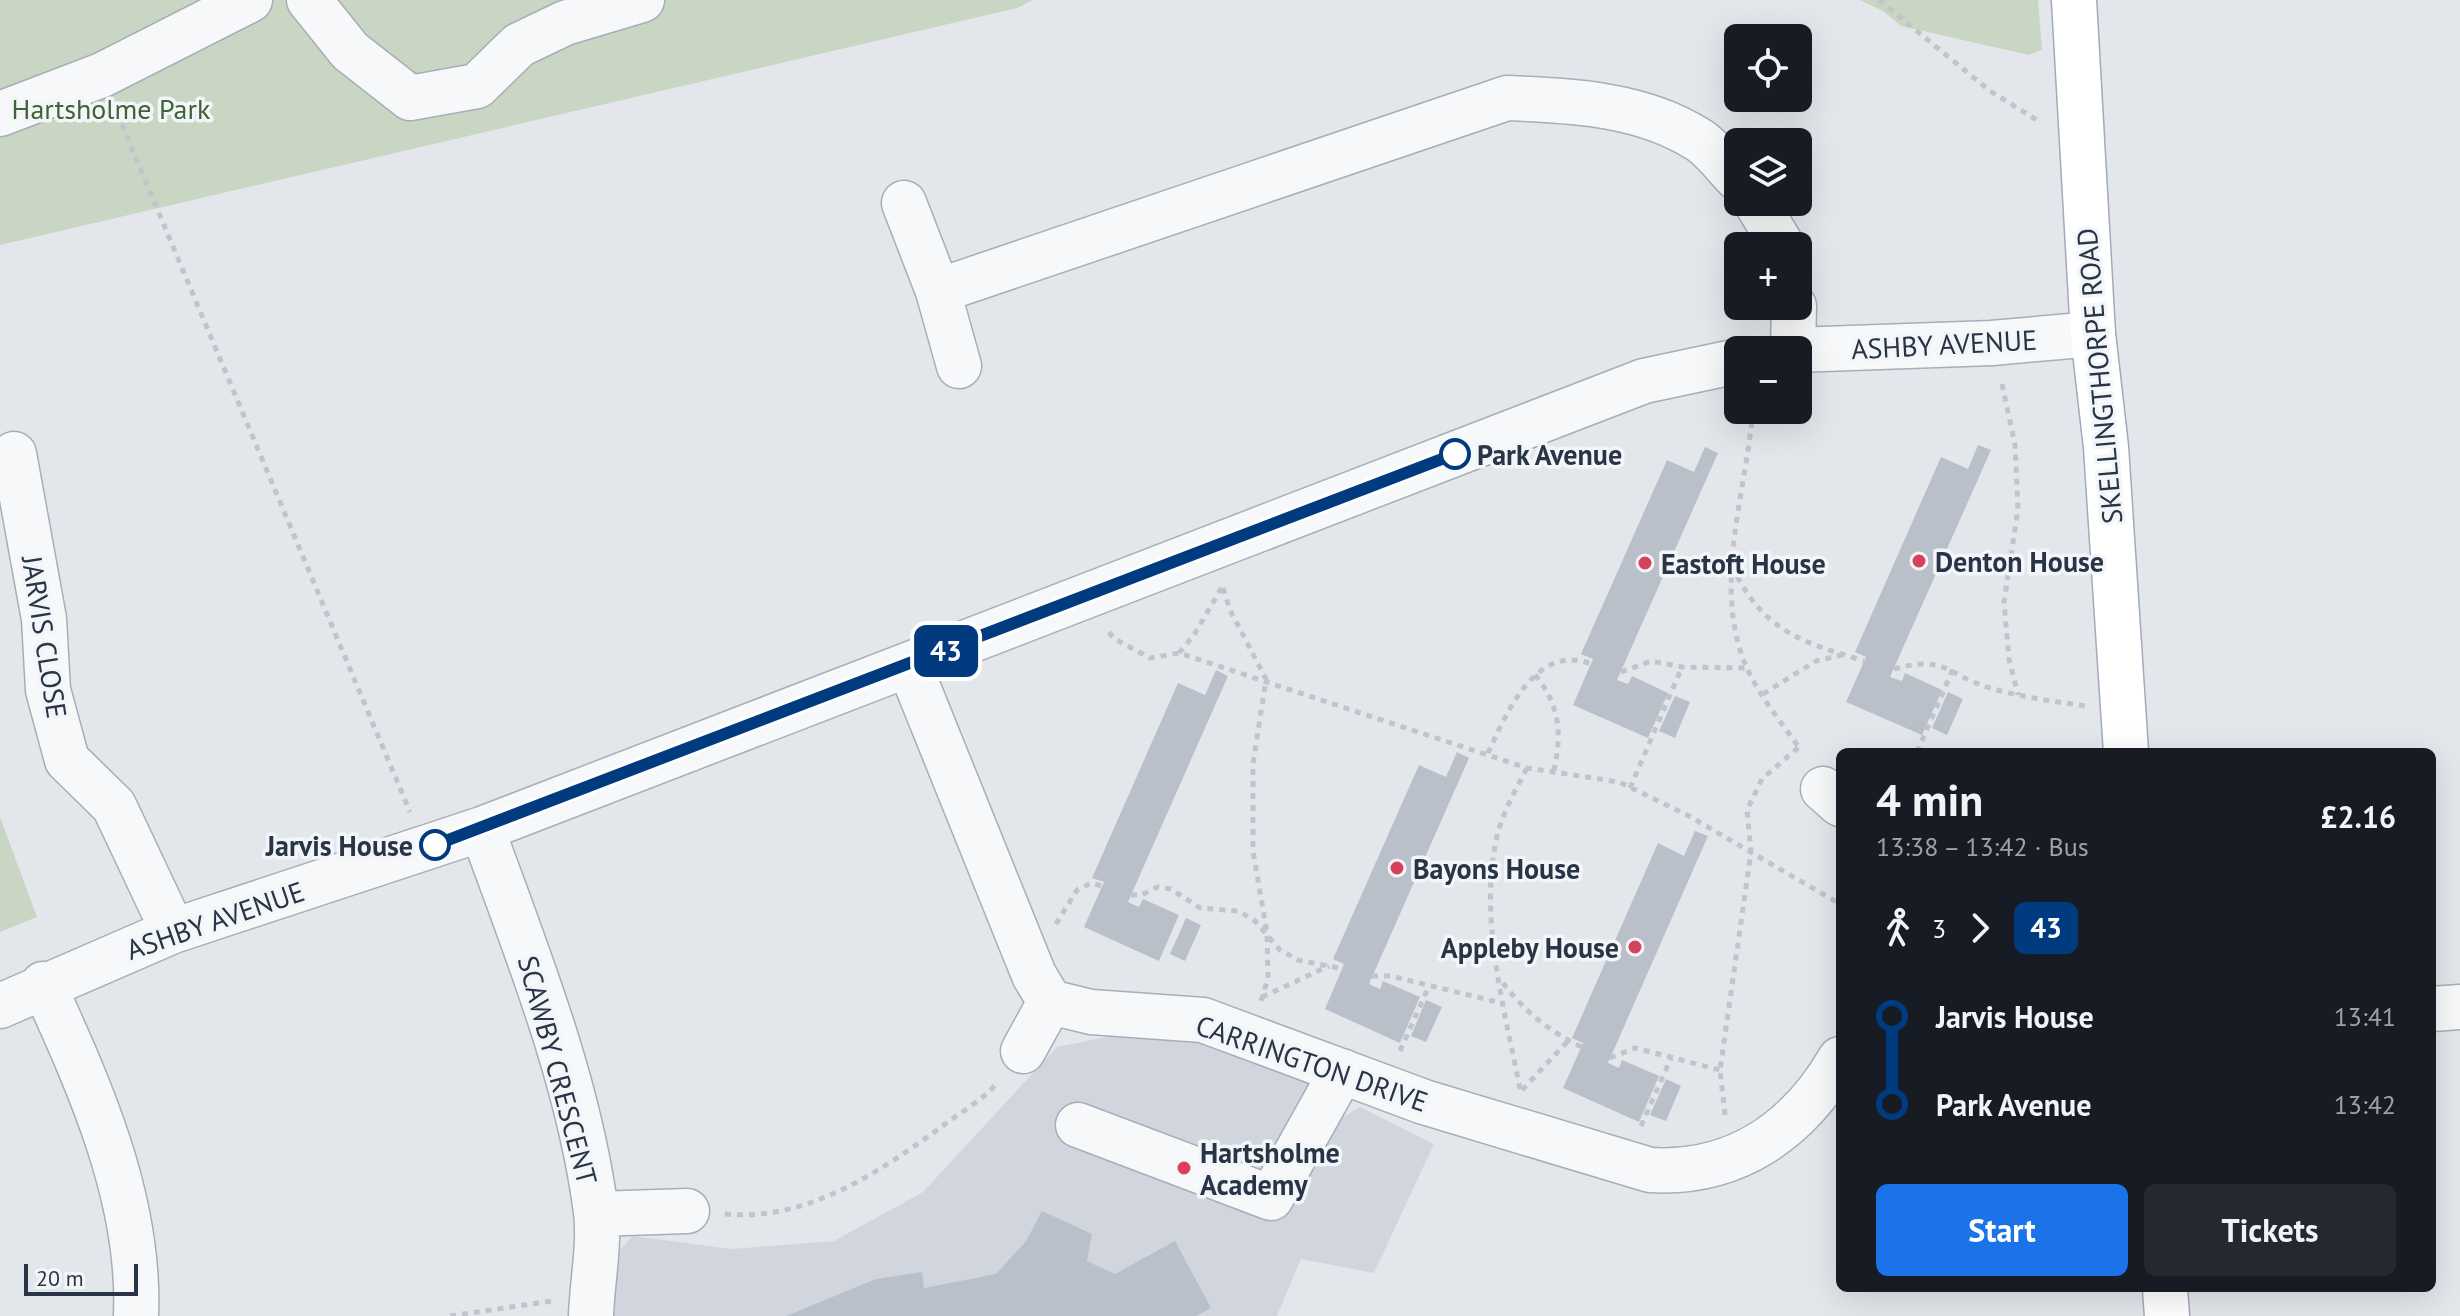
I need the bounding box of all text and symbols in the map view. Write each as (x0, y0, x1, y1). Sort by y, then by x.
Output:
map controls (1724, 24, 1812, 424)
button: locate (1724, 24, 1812, 112)
park label: Hartsholme Park (12, 90, 211, 127)
button: layers (1724, 128, 1812, 216)
street label: SKELLINGTHORPE ROAD (2068, 226, 2130, 526)
button: + (1724, 232, 1812, 320)
street label: ASHBY AVENUE (1850, 321, 2038, 367)
button: − (1724, 336, 1812, 424)
place label: Park Avenue (1477, 436, 1622, 473)
marker: Park Avenue (1440, 439, 1470, 469)
place label: Denton House (1935, 543, 2104, 580)
place label: Eastoft House (1661, 545, 1826, 582)
street label: JARVIS CLOSE (14, 552, 76, 721)
marker: Denton House (1910, 552, 1928, 570)
marker: Eastoft House (1636, 554, 1654, 572)
line badge: 43 (910, 625, 982, 677)
text: 43 (930, 632, 962, 669)
text: 4 min (1876, 771, 1983, 828)
text: £2.16 (2321, 797, 2396, 836)
place label: Jarvis House (265, 827, 413, 864)
marker: Jarvis House (420, 830, 450, 860)
text: 13:38 – 13:42 · Bus (1876, 830, 2089, 863)
place label: Bayons House (1413, 850, 1580, 887)
marker: Bayons House (1388, 859, 1406, 877)
street label: ASHBY AVENUE (121, 872, 309, 968)
icon: walk (1876, 906, 1920, 950)
icon: forward (1958, 906, 2002, 950)
text: 43 (2030, 909, 2062, 946)
text: 3 (1932, 912, 1946, 945)
place label: Appleby House (1441, 929, 1619, 966)
marker: Appleby House (1626, 938, 1644, 956)
street label: SCAWBY CRESCENT (510, 951, 606, 1189)
text: Jarvis House (1936, 997, 2094, 1036)
text: 13:41 (2334, 1000, 2396, 1033)
street label: CARRINGTON DRIVE (1191, 1006, 1433, 1120)
text: Park Avenue (1936, 1085, 2092, 1124)
text: 13:42 (2334, 1088, 2396, 1121)
place label: Hartsholme Academy (1200, 1134, 1340, 1203)
marker: Hartsholme Academy (1175, 1159, 1193, 1177)
button: Start (1876, 1184, 2128, 1276)
button: Tickets (2144, 1184, 2396, 1276)
scale bar (24, 1260, 138, 1296)
text: 20 m (36, 1264, 84, 1292)

